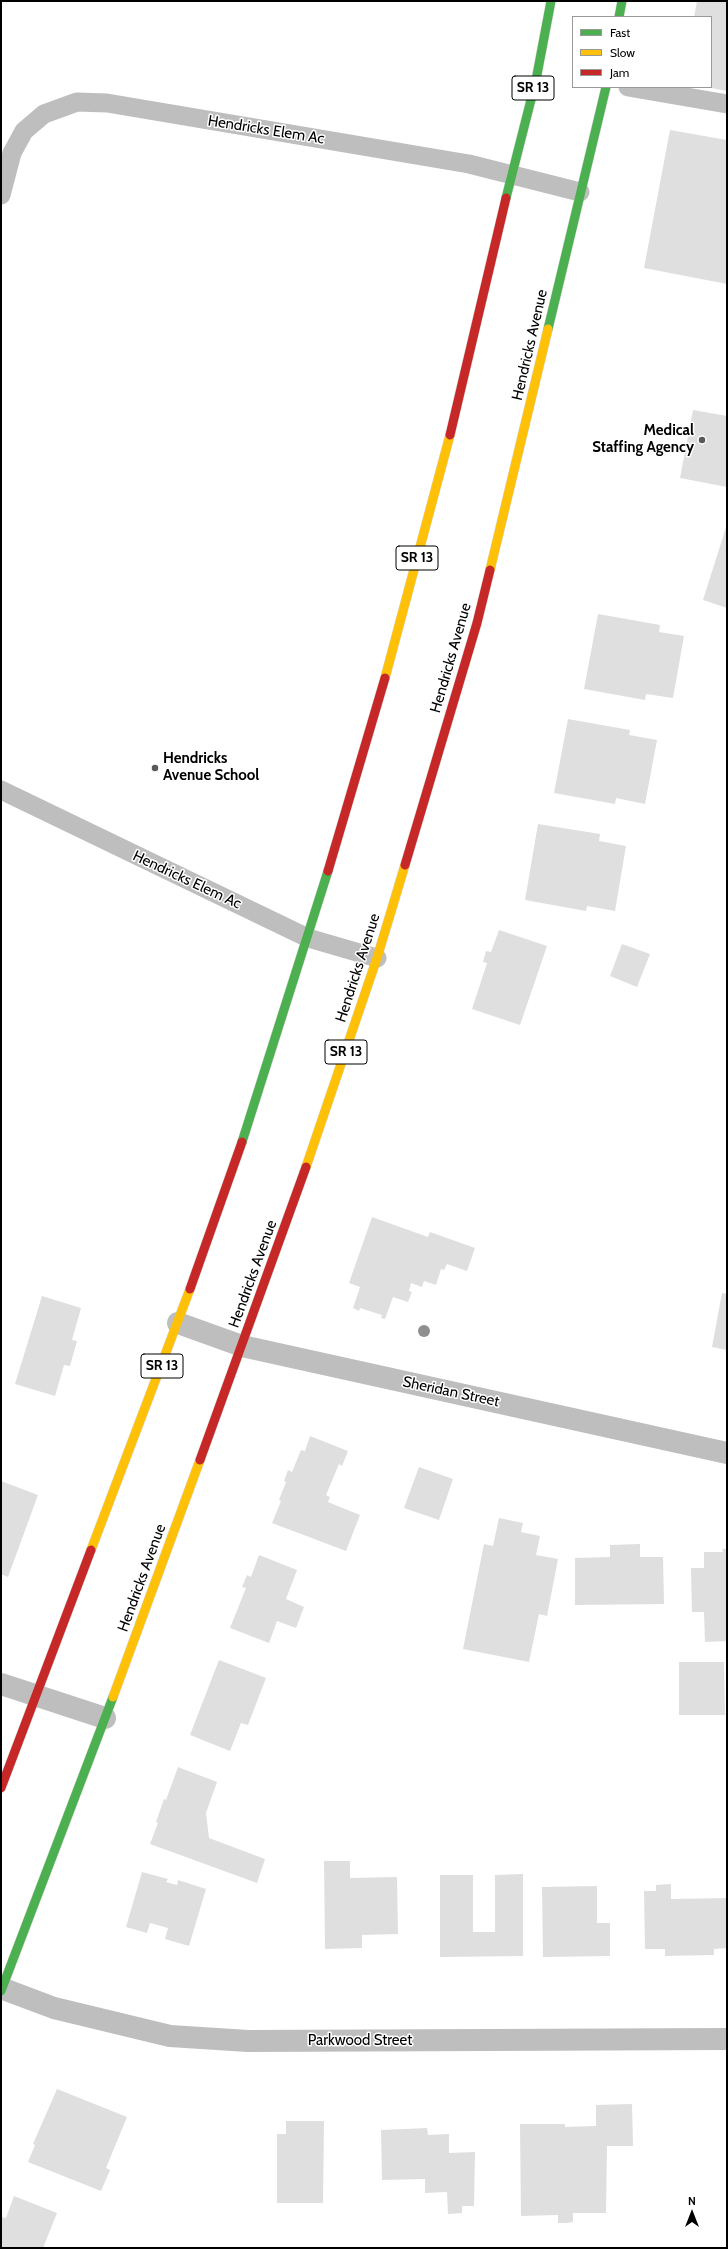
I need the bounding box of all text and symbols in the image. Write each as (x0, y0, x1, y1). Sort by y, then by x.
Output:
legend (572, 16, 712, 88)
text: Fast (610, 25, 630, 40)
text: Slow (610, 45, 635, 60)
text: Jam (610, 65, 629, 80)
road number: SR 13 (512, 76, 554, 100)
street label: Hendricks Elem Ac (206, 112, 326, 148)
street label: Hendricks Avenue (508, 288, 552, 402)
place label: Medical Staffing Agency (592, 422, 694, 457)
marker: Medical Staffing Agency (697, 435, 707, 445)
road number: SR 13 (396, 546, 438, 570)
street label: Hendricks Avenue (427, 601, 475, 715)
place label: Hendricks Avenue School (163, 750, 259, 785)
marker: Hendricks Avenue School (150, 763, 160, 773)
street label: Hendricks Elem Ac (130, 847, 244, 913)
street label: Hendricks Avenue (332, 911, 384, 1025)
road number: SR 13 (325, 1040, 367, 1064)
street label: Hendricks Avenue (225, 1218, 281, 1330)
road number: SR 13 (141, 1354, 183, 1378)
street label: Sheridan Street (401, 1373, 501, 1411)
street label: Hendricks Avenue (114, 1522, 170, 1634)
street label: Parkwood Street (308, 2032, 412, 2050)
north arrow (672, 2193, 712, 2233)
text: N (688, 2194, 696, 2208)

